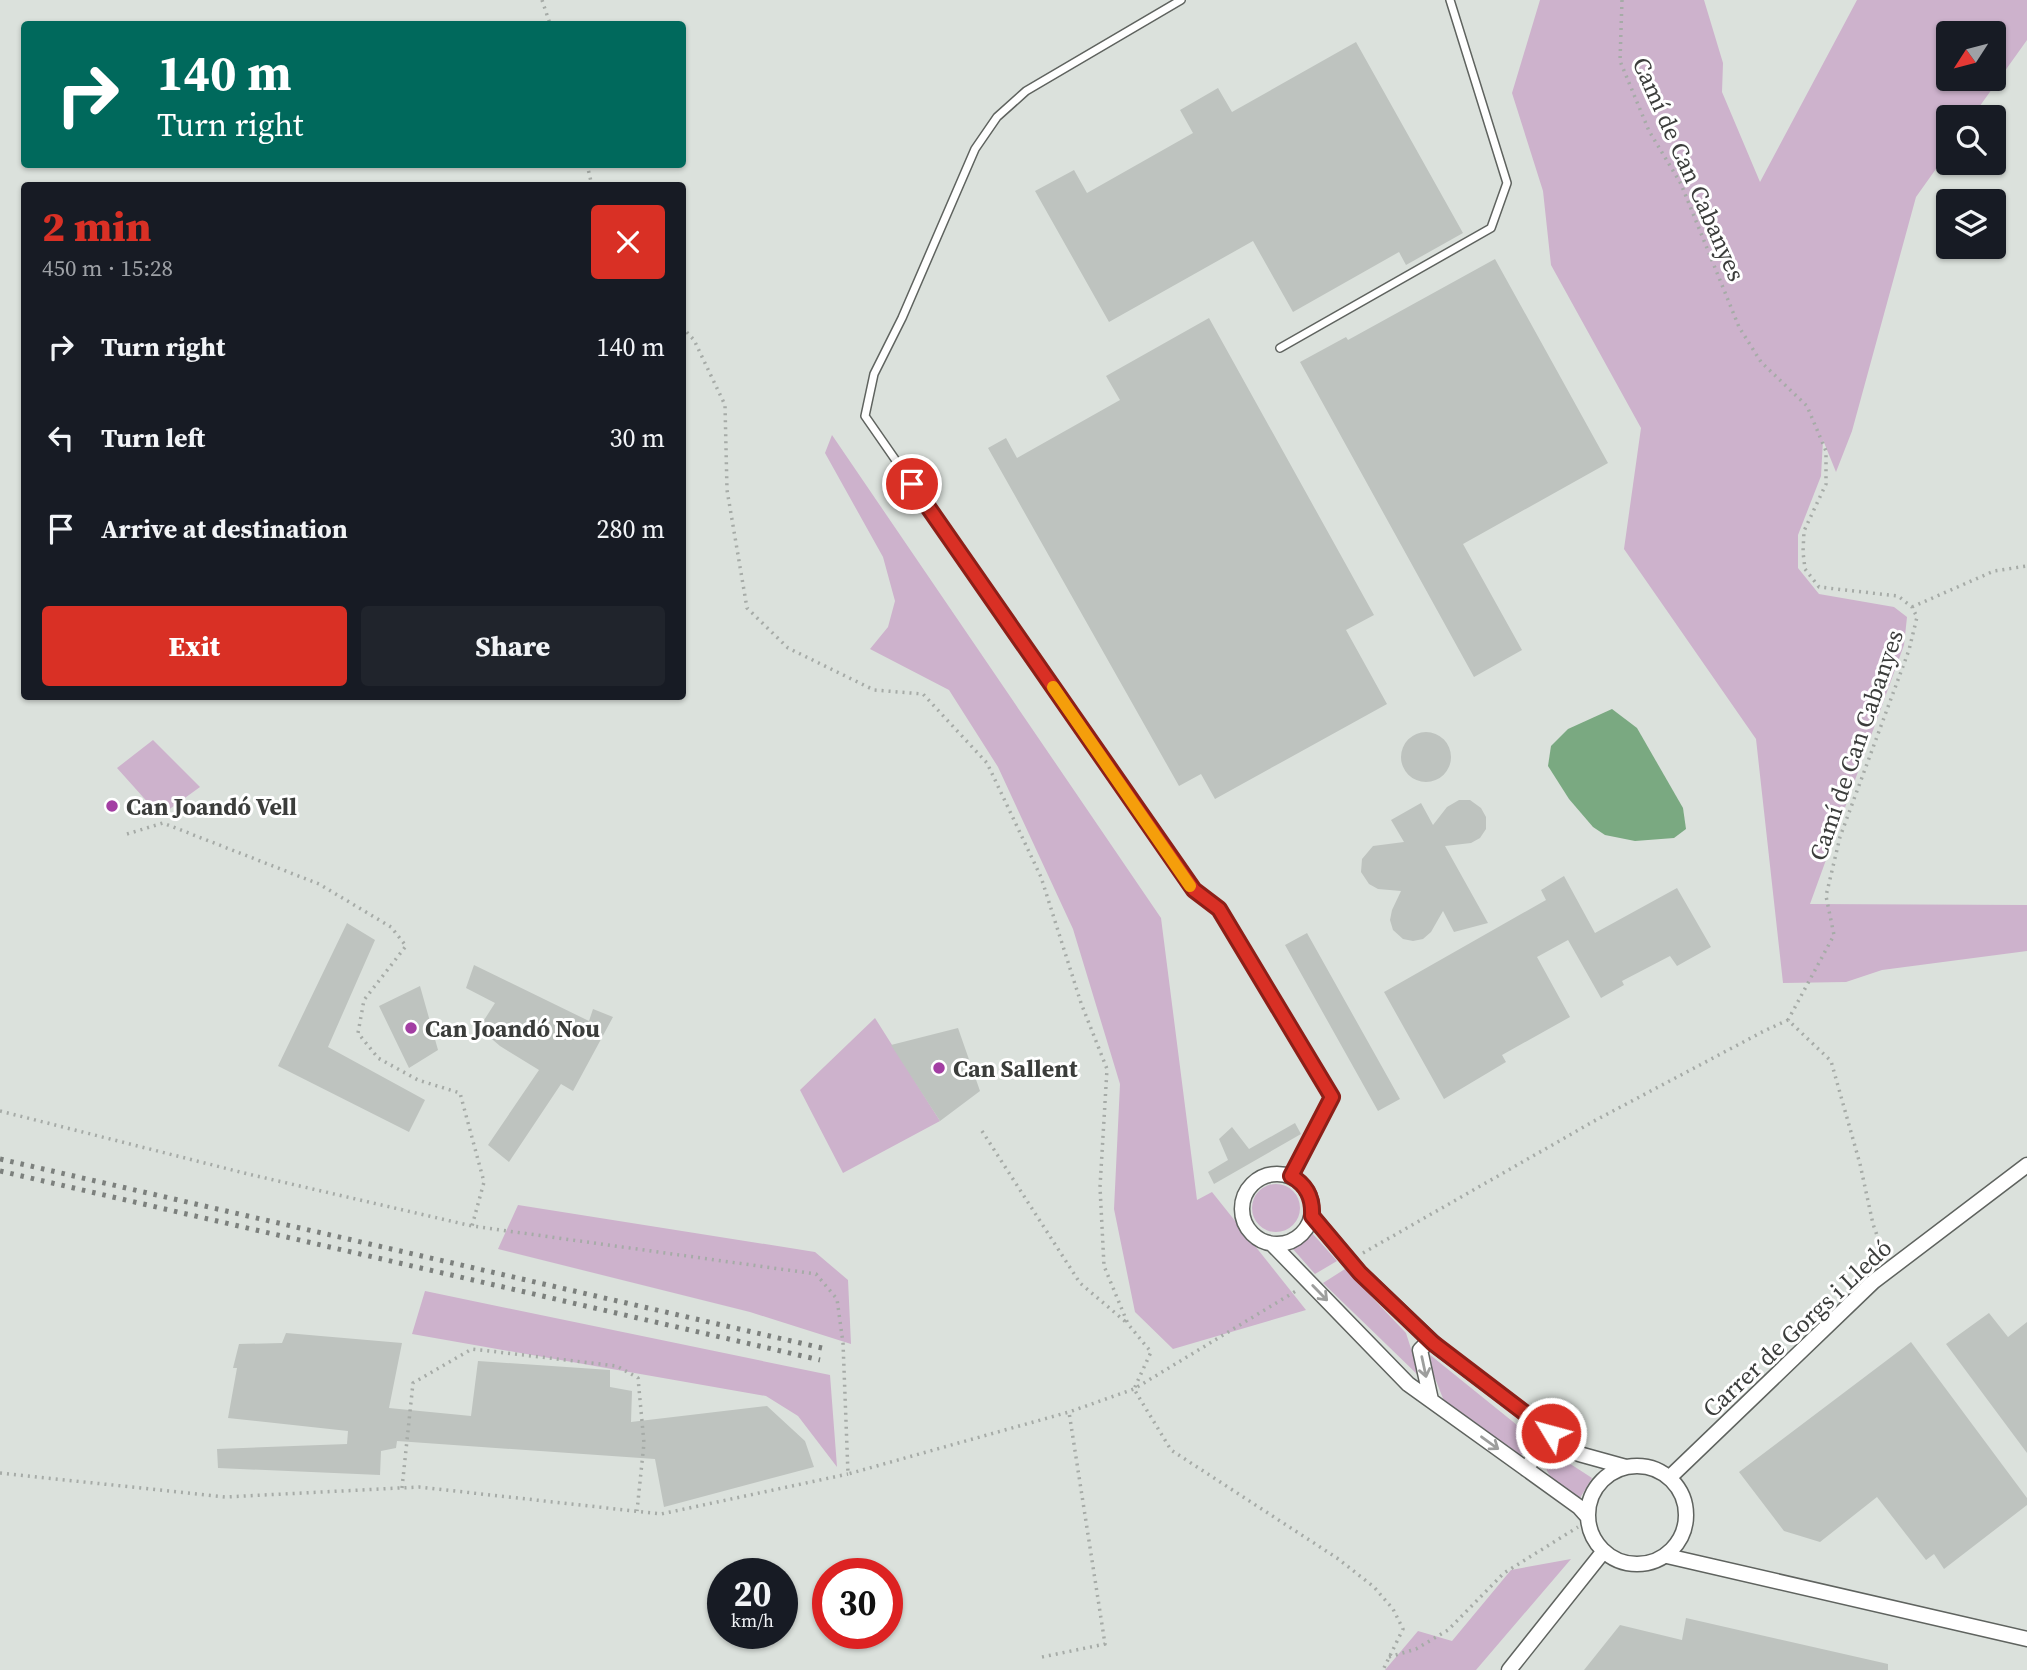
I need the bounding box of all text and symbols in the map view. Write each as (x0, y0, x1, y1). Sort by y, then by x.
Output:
north arrow (1936, 21, 2006, 91)
map controls (1936, 21, 2006, 259)
text: 140 m (157, 39, 292, 106)
icon: right (42, 49, 133, 140)
street label: Camí de Can Cabanyes (1625, 52, 1753, 286)
text: Turn right (157, 103, 303, 147)
button: search (1936, 105, 2006, 175)
button: layers (1936, 189, 2006, 259)
text: 2 min (42, 197, 152, 255)
button: close (591, 205, 665, 279)
text: 450 m · 15:28 (42, 252, 173, 284)
icon: right (42, 328, 80, 366)
text: Turn right (101, 329, 225, 365)
text: 140 m (597, 329, 665, 365)
icon: left (42, 419, 80, 457)
text: Turn left (101, 420, 205, 456)
text: 30 m (610, 420, 665, 456)
pin (882, 454, 942, 514)
icon: arrive (893, 465, 931, 503)
icon: arrive (42, 510, 80, 548)
text: Arrive at destination (101, 511, 348, 547)
text: 280 m (597, 511, 665, 547)
button: Exit (42, 606, 347, 686)
button: Share (361, 606, 665, 686)
street label: Camí de Can Cabanyes (1801, 625, 1911, 865)
place label: Can Joandó Vell (126, 790, 297, 823)
marker: Can Joandó Vell (104, 798, 120, 814)
place label: Can Joandó Nou (425, 1012, 600, 1045)
marker: Can Joandó Nou (403, 1020, 419, 1036)
place label: Can Sallent (953, 1052, 1078, 1085)
marker: Can Sallent (931, 1060, 947, 1076)
street label: Carrer de Gorgs i Lledó (1695, 1231, 1899, 1425)
one-way arrow (1312, 1285, 1329, 1302)
one-way arrow (1417, 1355, 1431, 1378)
position arrow (1514, 1396, 1588, 1470)
one-way arrow (1480, 1436, 1499, 1450)
speed limit sign: 30 (812, 1558, 903, 1649)
text: 20 (734, 1570, 771, 1618)
text: km/h (731, 1608, 774, 1633)

